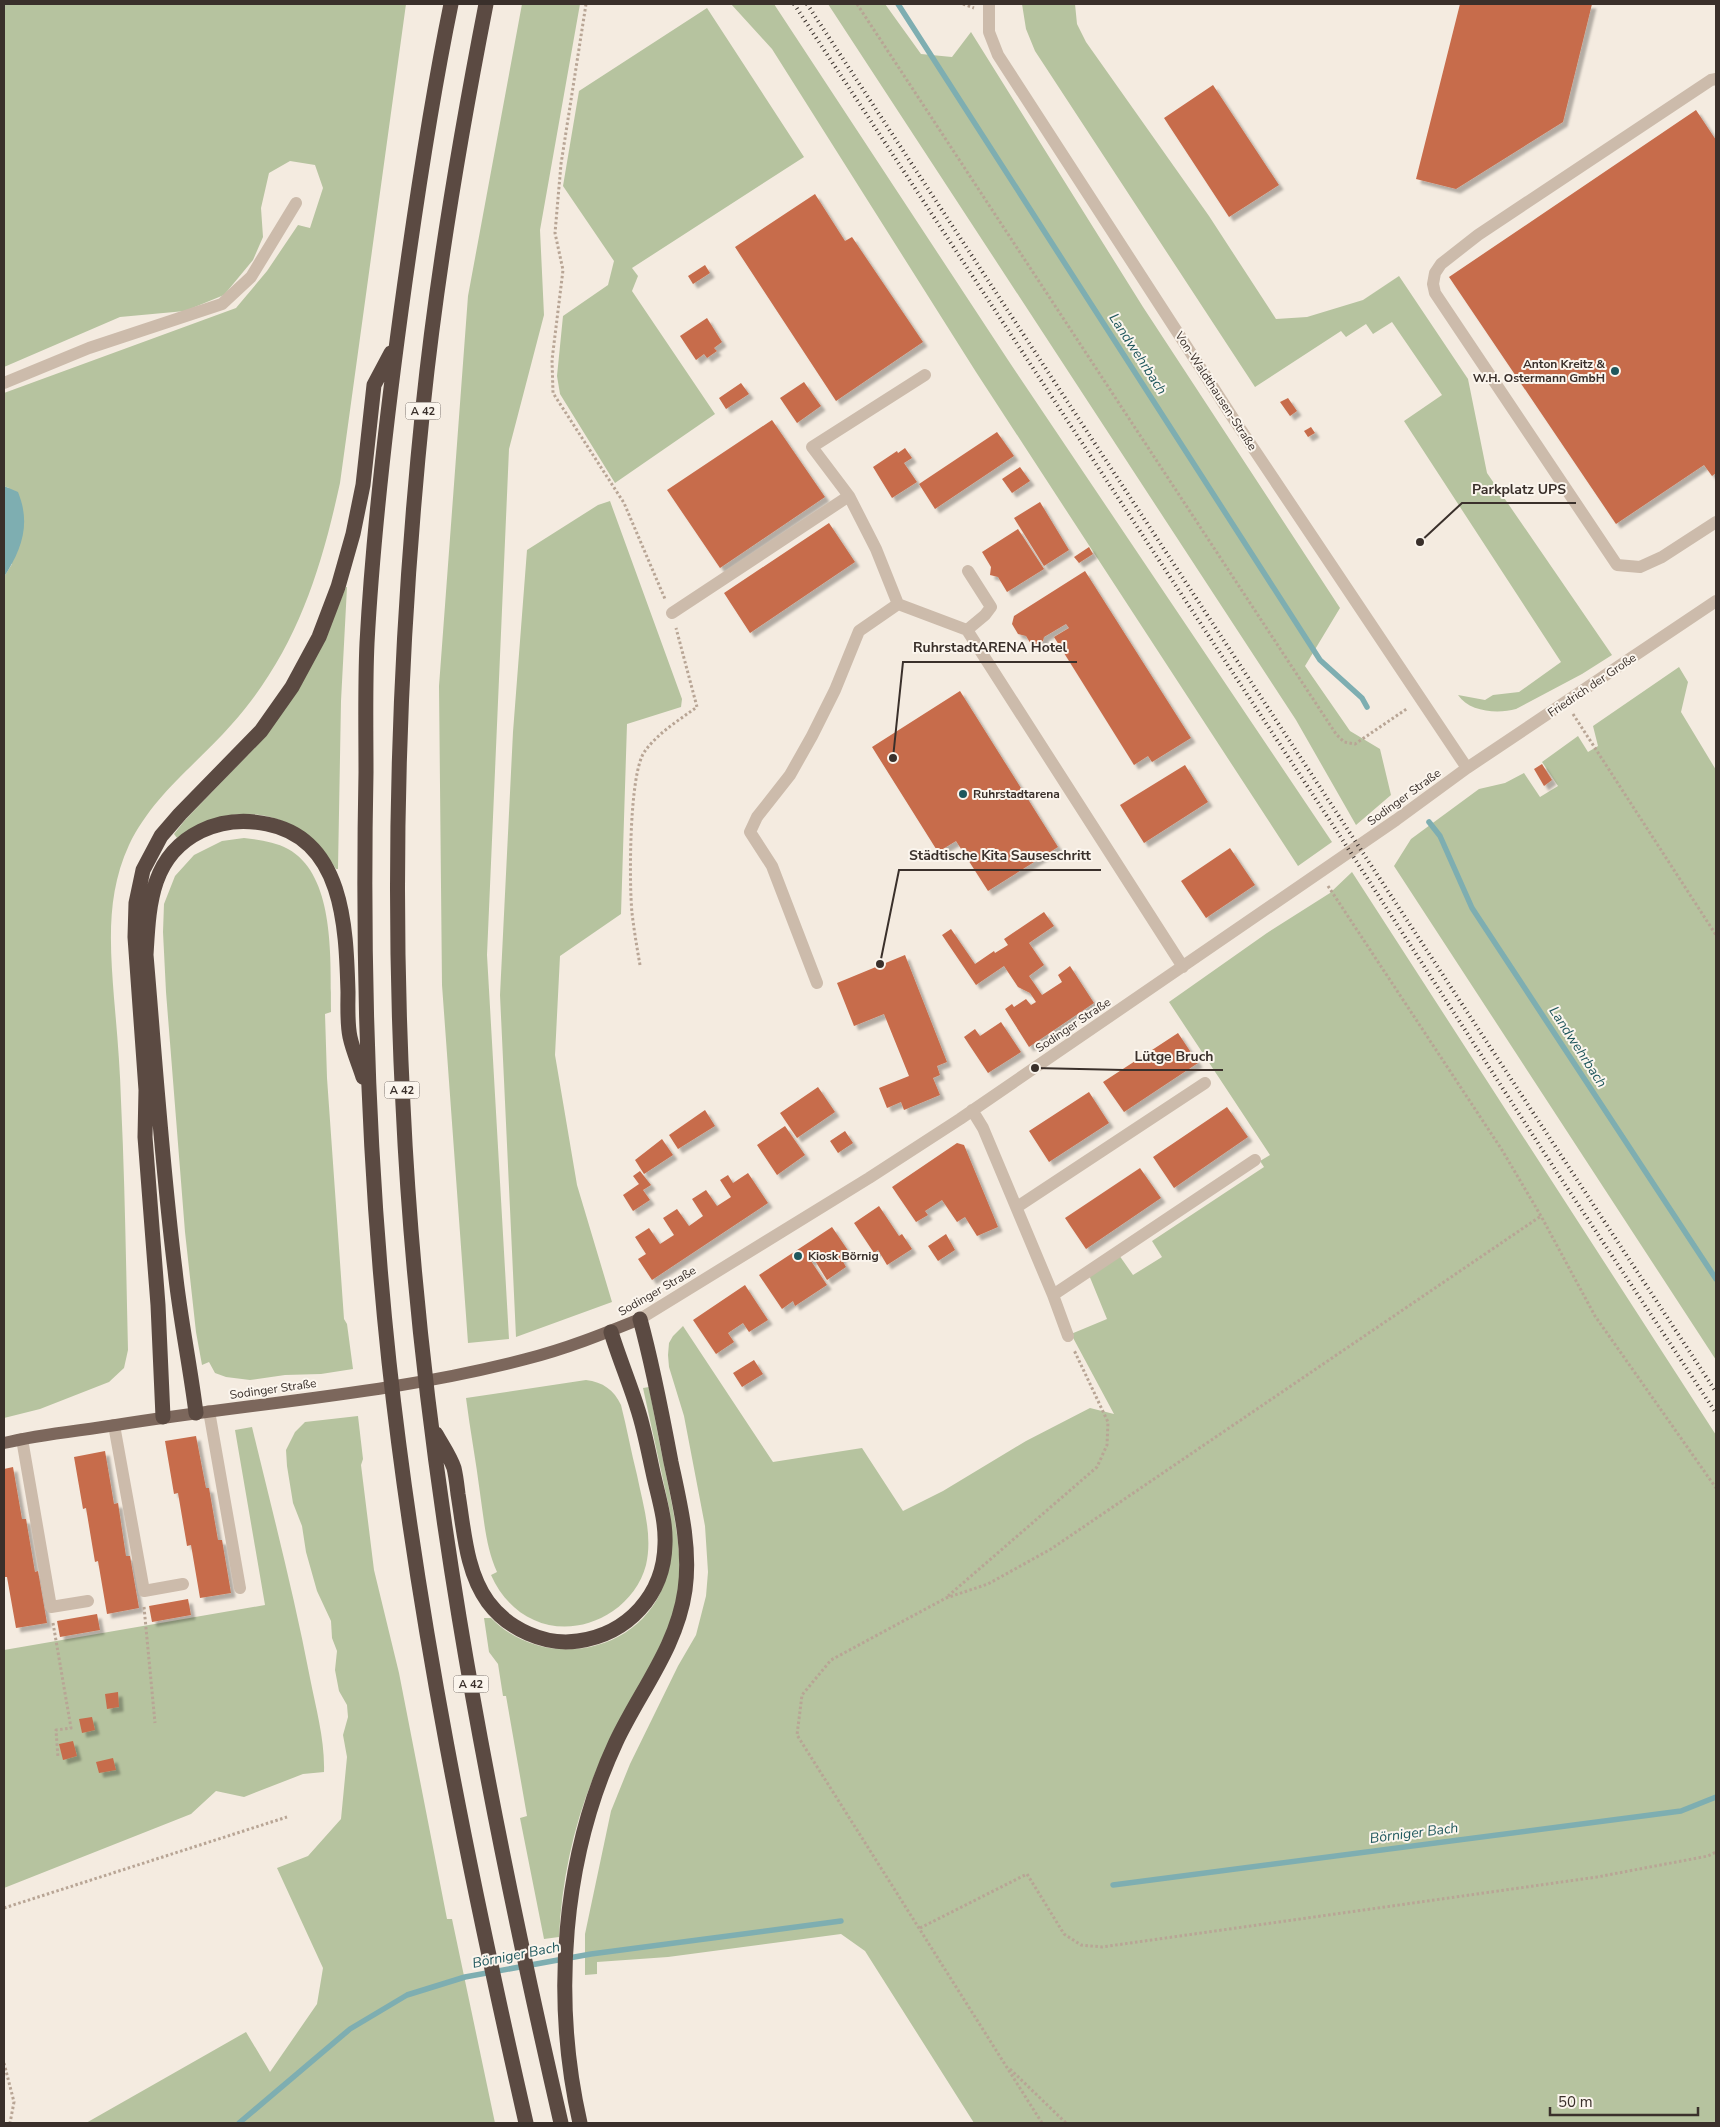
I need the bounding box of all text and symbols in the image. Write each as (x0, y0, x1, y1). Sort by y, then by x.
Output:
water label: Landwehrbach (1105, 310, 1171, 398)
street label: Von-Waldthausen-Straße (1171, 328, 1261, 454)
place label: Anton Kreitz & W.H. Ostermann GmbH (1473, 356, 1605, 386)
marker: Anton Kreitz & W.H. Ostermann GmbH (1609, 365, 1621, 377)
road number: A 42 (406, 402, 440, 420)
callout: Parkplatz UPS (1462, 474, 1576, 503)
text: Parkplatz UPS (1472, 480, 1566, 499)
callout: RuhrstadtARENA Hotel (903, 633, 1077, 662)
text: RuhrstadtARENA Hotel (913, 638, 1068, 657)
street label: Friedrich der Große (1545, 649, 1639, 721)
street label: Sodinger Straße (1364, 765, 1444, 829)
place label: Ruhrstadtarena (973, 786, 1060, 802)
marker: Ruhrstadtarena (957, 788, 969, 800)
callout: Städtische Kita Sauseschritt (899, 841, 1101, 870)
text: Städtische Kita Sauseschritt (909, 846, 1092, 865)
street label: Sodinger Straße (1032, 994, 1114, 1056)
water label: Landwehrbach (1545, 1003, 1611, 1091)
callout: Lütge Bruch (1124, 1041, 1223, 1070)
text: Lütge Bruch (1135, 1047, 1214, 1066)
road number: A 42 (384, 1082, 420, 1098)
place label: Kiosk Börnig (808, 1248, 879, 1264)
marker: Kiosk Börnig (792, 1250, 804, 1262)
street label: Sodinger Straße (615, 1262, 699, 1320)
street label: Sodinger Straße (229, 1375, 317, 1403)
road number: A 42 (454, 1676, 488, 1692)
water label: Börniger Bach (1369, 1818, 1459, 1848)
water label: Börniger Bach (470, 1937, 562, 1973)
scale bar (1550, 2084, 1698, 2116)
text: 50 m (1558, 2092, 1593, 2112)

